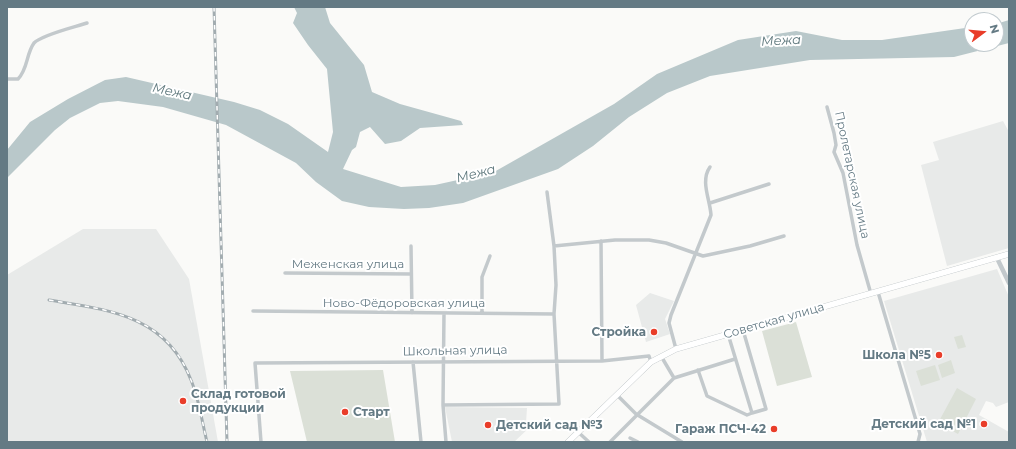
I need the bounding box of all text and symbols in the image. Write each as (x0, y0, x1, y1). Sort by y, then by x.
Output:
north arrow (964, 12, 1004, 52)
text: N (987, 23, 1003, 35)
water label: Межа (761, 32, 801, 50)
water label: Межа (151, 80, 193, 104)
street label: Пролетарская улица (831, 110, 873, 240)
water label: Межа (455, 162, 497, 186)
street label: Меженская улица (292, 257, 404, 271)
street label: Ново-Фёдоровская улица (323, 296, 485, 310)
street label: Советская улица (722, 300, 826, 342)
place label: Стройка (592, 325, 646, 339)
marker: Стройка (649, 327, 659, 337)
street label: Школьная улица (402, 343, 508, 359)
place label: Школа №5 (862, 348, 931, 362)
marker: Школа №5 (934, 350, 944, 360)
place label: Склад готовой продукции (191, 387, 286, 415)
marker: Склад готовой продукции (178, 396, 188, 406)
place label: Старт (353, 405, 390, 419)
marker: Старт (340, 407, 350, 417)
place label: Детский сад №1 (871, 417, 976, 431)
place label: Детский сад №3 (496, 418, 603, 432)
marker: Детский сад №1 (979, 419, 989, 429)
marker: Детский сад №3 (483, 420, 493, 430)
place label: Гараж ПСЧ-42 (675, 422, 766, 436)
marker: Гараж ПСЧ-42 (769, 424, 779, 434)

